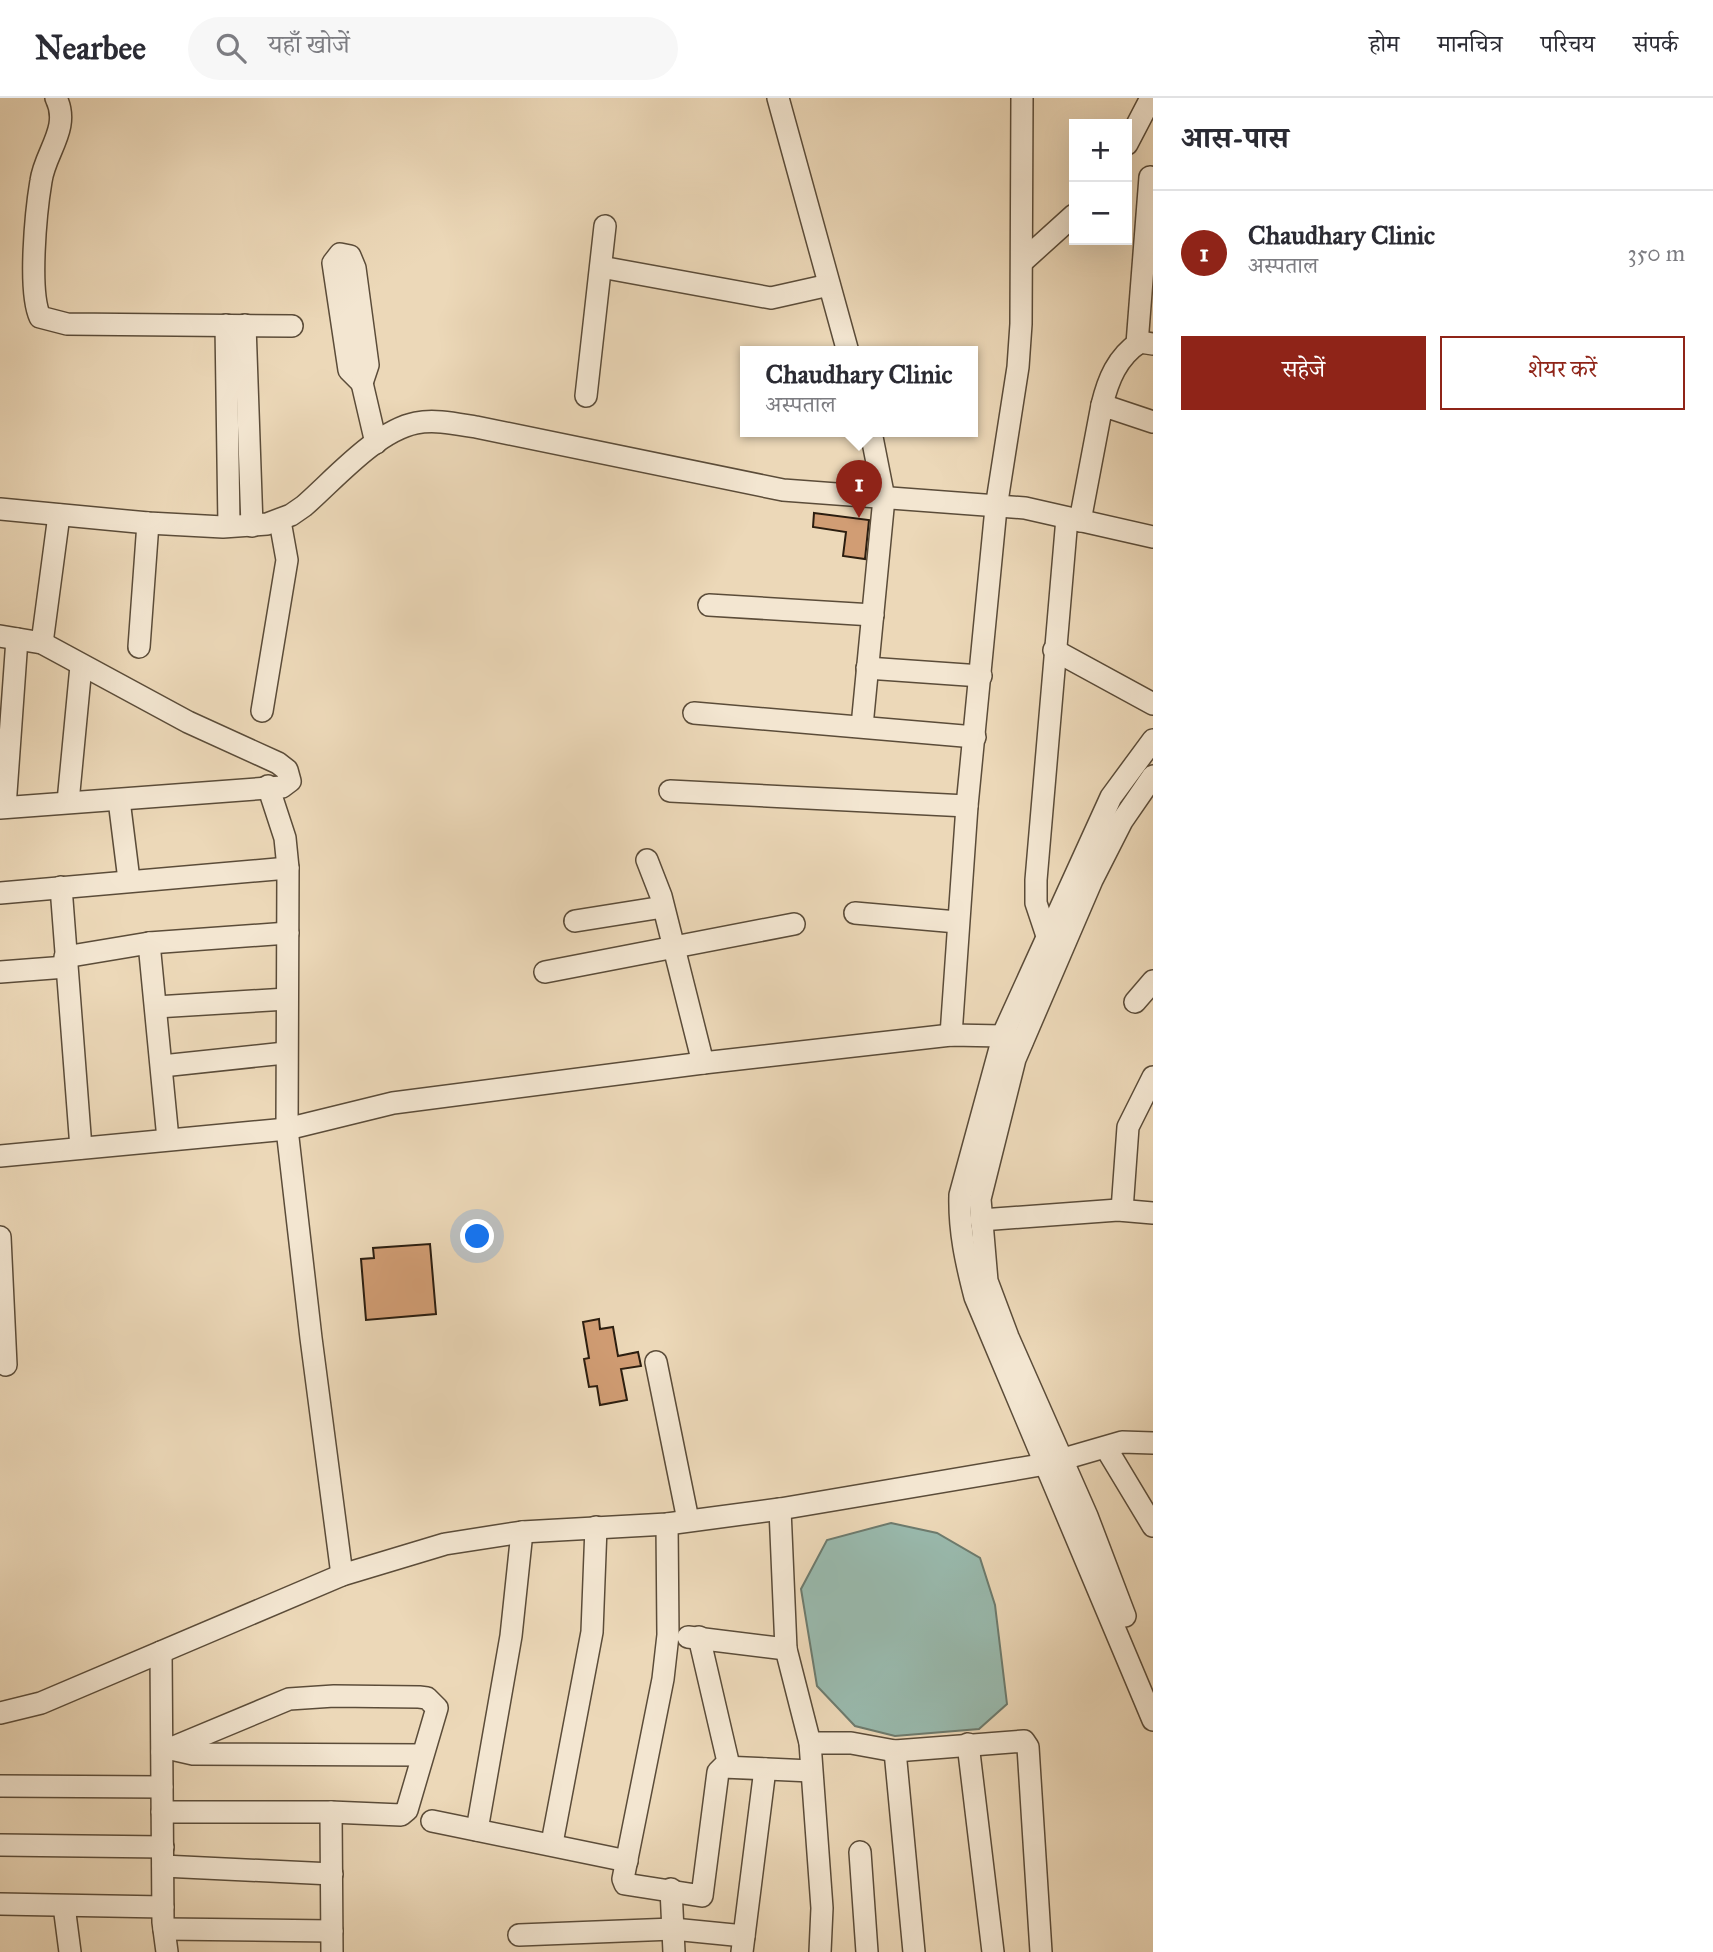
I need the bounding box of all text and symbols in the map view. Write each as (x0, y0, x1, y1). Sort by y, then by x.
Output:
search box (188, 17, 678, 80)
text: Nearbee (35, 28, 146, 68)
text: यहाँ खोजें (268, 28, 350, 60)
icon: search (212, 29, 250, 67)
text: होम (1369, 29, 1399, 59)
text: मानचित्र (1437, 29, 1503, 59)
text: परिचय (1541, 29, 1595, 59)
text: संपर्क (1633, 29, 1678, 59)
map controls (1069, 119, 1132, 245)
button: + (1069, 119, 1132, 182)
text: आस-पास (1181, 120, 1289, 156)
button: − (1069, 182, 1132, 245)
text: Chaudhary Clinic (1248, 219, 1435, 251)
text: 1 (1199, 239, 1209, 267)
text: 350 m (1627, 239, 1685, 267)
text: अस्पताल (1248, 251, 1318, 279)
button: सहेजें (1181, 336, 1426, 410)
button: शेयर करें (1440, 336, 1685, 410)
popup (740, 346, 978, 437)
text: Chaudhary Clinic (765, 358, 953, 390)
text: अस्पताल (765, 390, 836, 418)
pin: 1 (836, 460, 882, 518)
your location (460, 1219, 494, 1253)

